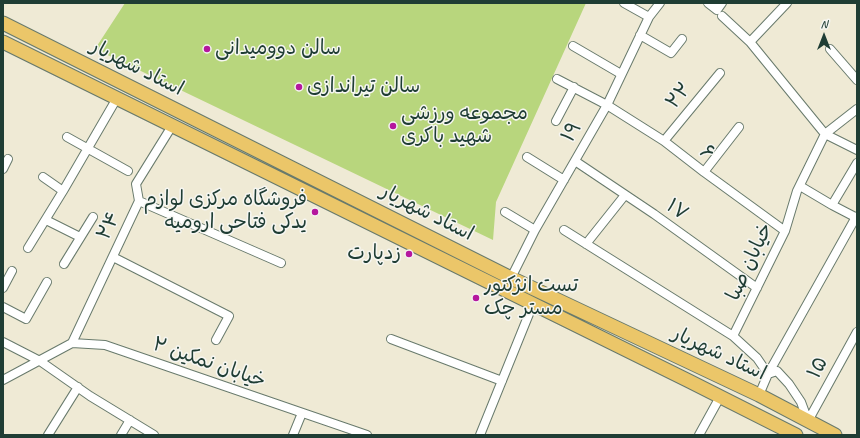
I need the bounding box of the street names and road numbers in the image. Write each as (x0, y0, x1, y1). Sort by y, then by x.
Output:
street label: استاد شهریار (87, 34, 187, 102)
street label: ۲۲ (661, 78, 697, 114)
street label: ۱۹ (557, 117, 587, 147)
street label: ۶ (695, 140, 719, 166)
street label: استاد شهریار (377, 179, 477, 247)
street label: ۱۷ (661, 194, 693, 226)
street label: ۲۴ (92, 208, 126, 244)
street label: خیابان صبا (722, 219, 778, 305)
street label: استاد شهریار (668, 322, 770, 386)
street label: خیابان نمکین ۲ (149, 332, 269, 394)
street label: ۱۵ (802, 353, 834, 383)

